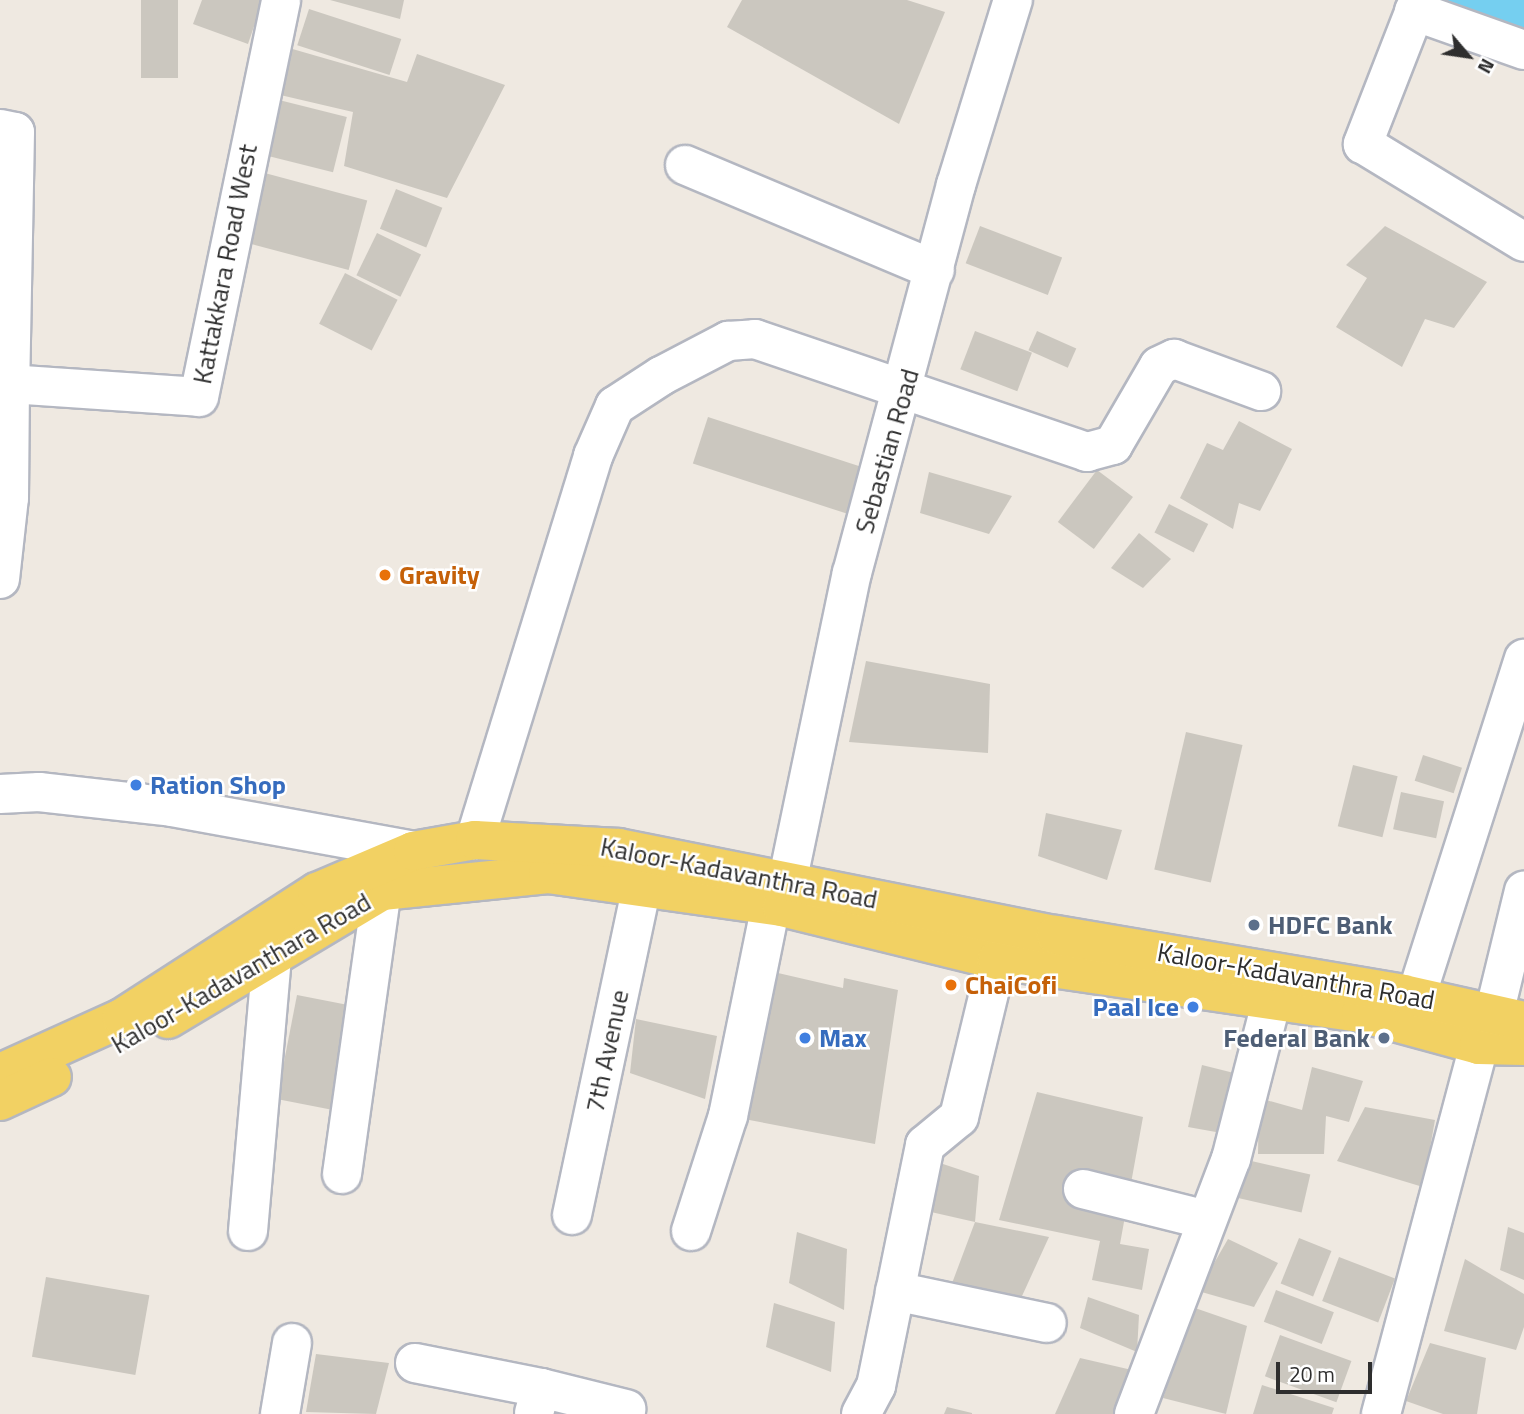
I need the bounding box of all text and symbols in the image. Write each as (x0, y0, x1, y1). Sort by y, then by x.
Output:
north arrow (1433, 21, 1503, 91)
text: N (1471, 54, 1503, 79)
street label: Kattakkara Road West (186, 141, 264, 387)
street label: Sebastian Road (849, 365, 925, 537)
place label: Gravity (399, 559, 480, 591)
marker: Gravity (377, 567, 393, 583)
place label: Ration Shop (150, 769, 286, 801)
marker: Ration Shop (128, 777, 144, 793)
street label: Kaloor-Kadavanthra Road (598, 831, 880, 915)
street label: Kaloor-Kadavanthara Road (106, 886, 376, 1060)
place label: HDFC Bank (1268, 909, 1393, 941)
marker: HDFC Bank (1246, 917, 1262, 933)
street label: Kaloor-Kadavanthra Road (1155, 936, 1437, 1016)
place label: ChaiCofi (965, 969, 1057, 1001)
marker: ChaiCofi (943, 977, 959, 993)
street label: 7th Avenue (579, 987, 635, 1115)
place label: Paal Ice (1092, 991, 1179, 1023)
marker: Paal Ice (1185, 999, 1201, 1015)
place label: Max (819, 1022, 867, 1054)
place label: Federal Bank (1223, 1022, 1370, 1054)
marker: Max (797, 1030, 813, 1046)
marker: Federal Bank (1376, 1030, 1392, 1046)
scale bar (1279, 1348, 1375, 1392)
text: 20 m (1289, 1358, 1335, 1390)

